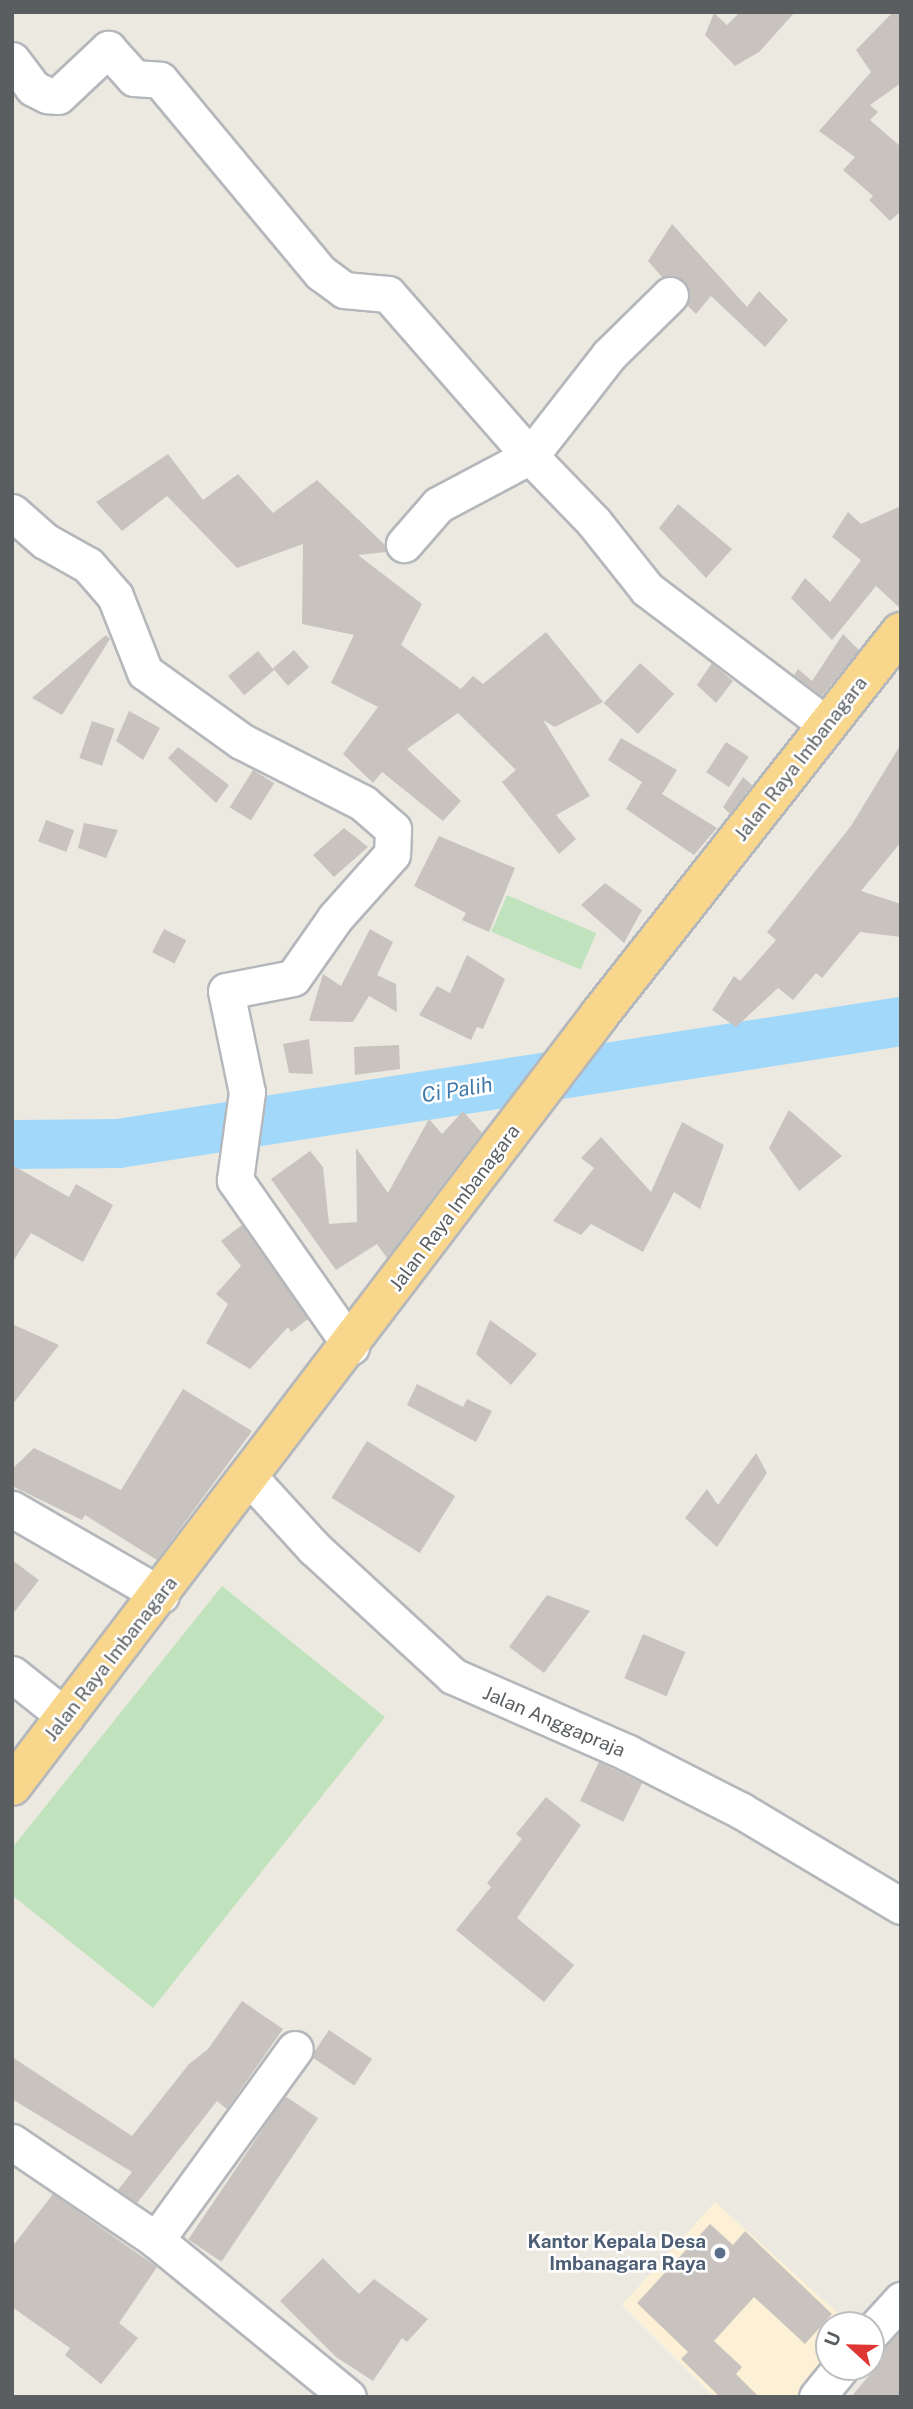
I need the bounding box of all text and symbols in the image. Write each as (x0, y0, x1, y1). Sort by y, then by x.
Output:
street label: Jalan Raya Imbanagara (730, 672, 872, 846)
water label: Ci Palih (420, 1072, 494, 1108)
street label: Jalan Raya Imbanagara (385, 1120, 525, 1296)
street label: Jalan Raya Imbanagara (40, 1572, 182, 1746)
street label: Jalan Anggapraja (480, 1682, 628, 1762)
place label: Kantor Kepala Desa Imbanagara Raya (527, 2231, 706, 2275)
marker: Kantor Kepala Desa Imbanagara Raya (712, 2245, 728, 2261)
north arrow (815, 2311, 885, 2381)
text: U (820, 2328, 845, 2349)

